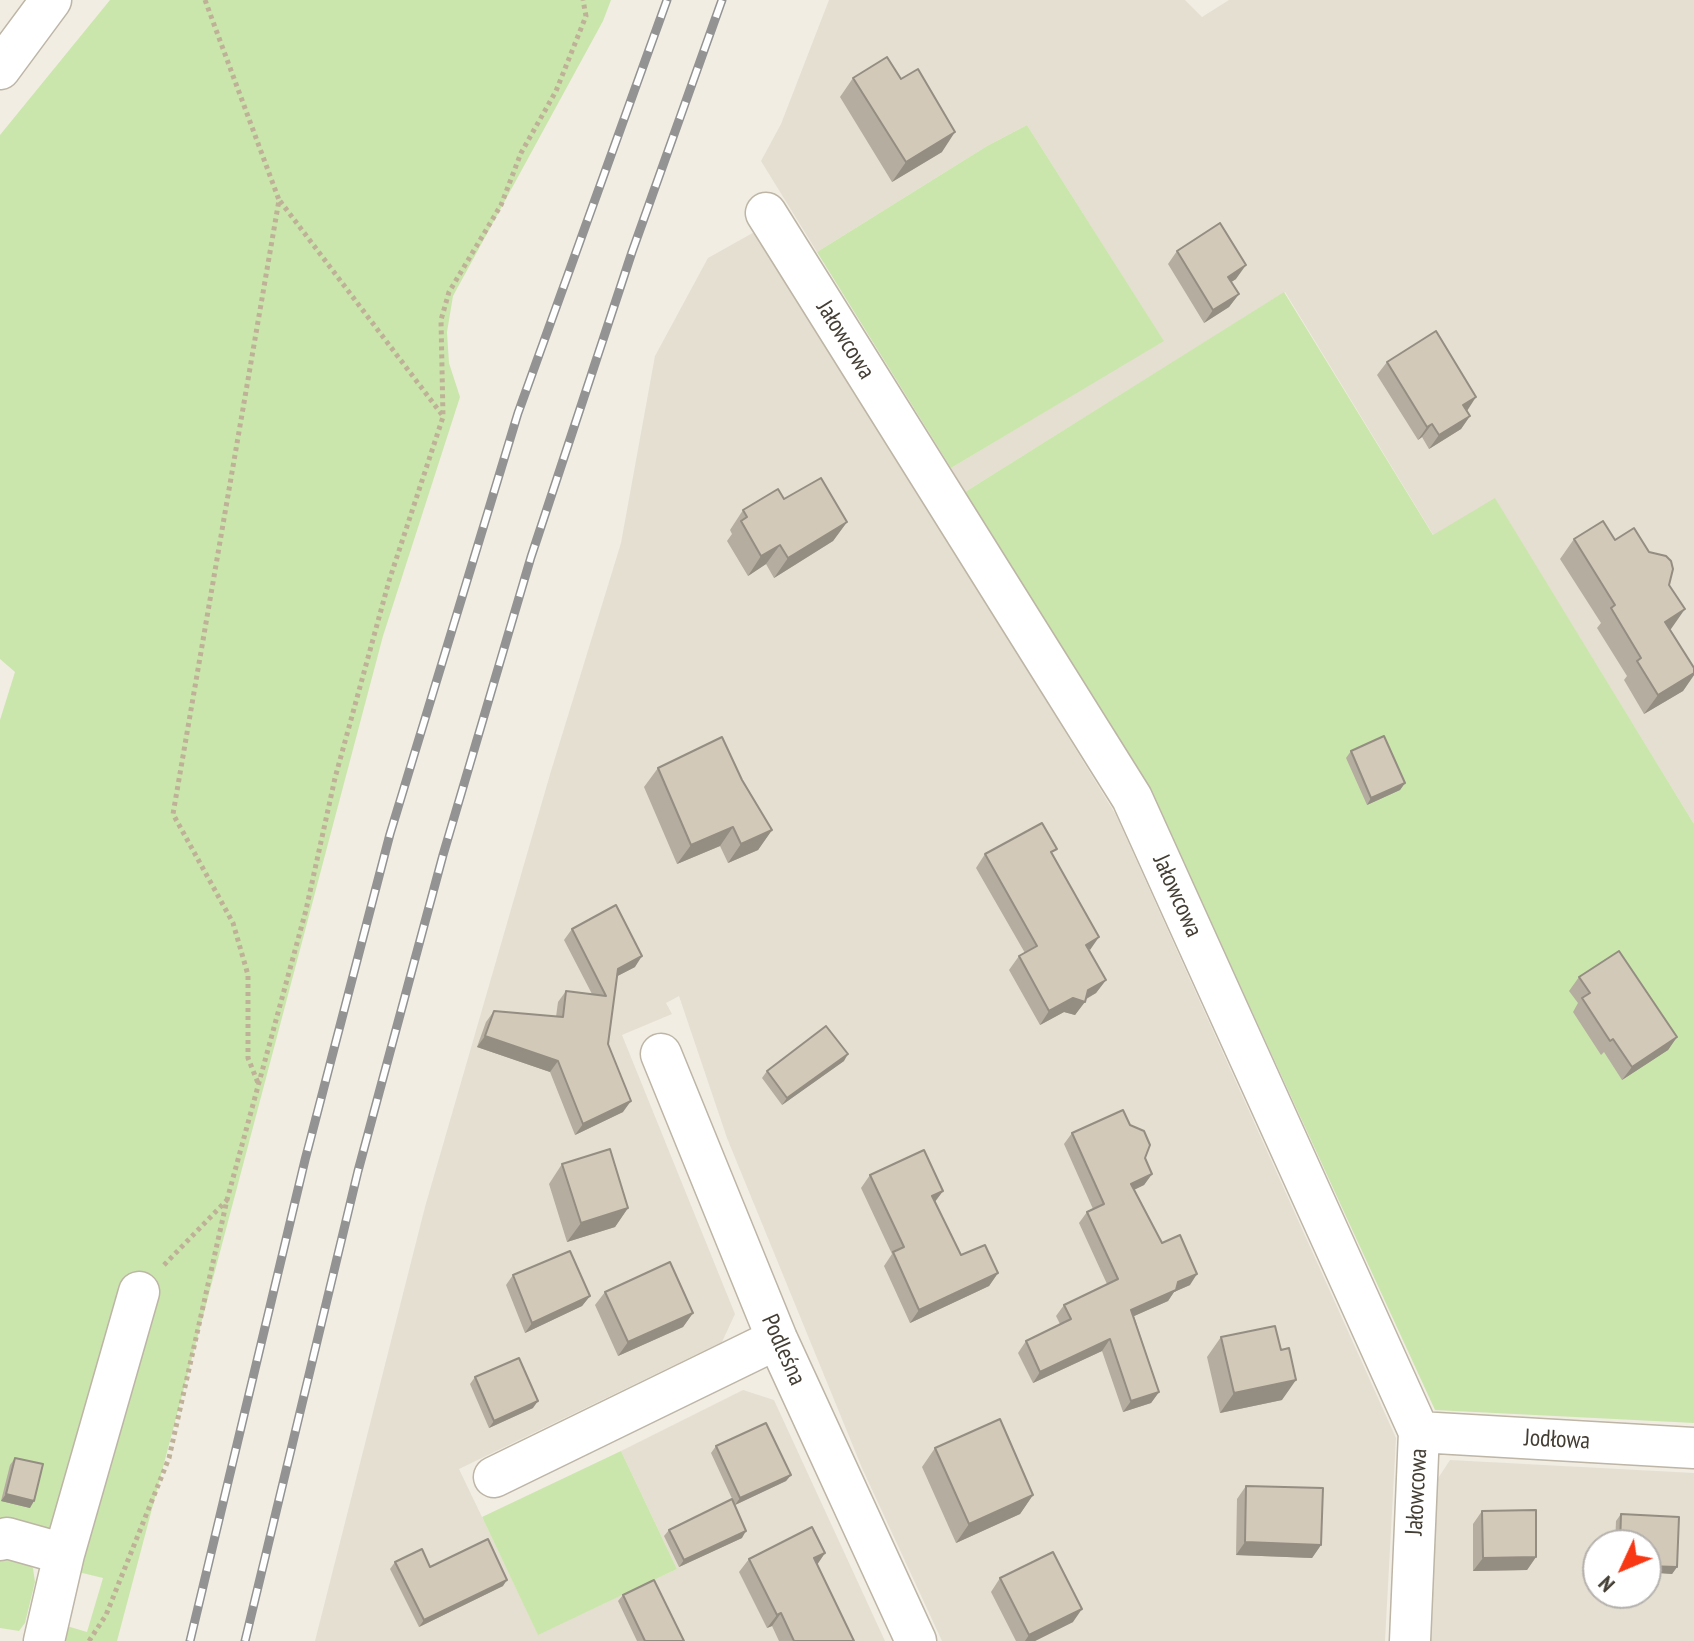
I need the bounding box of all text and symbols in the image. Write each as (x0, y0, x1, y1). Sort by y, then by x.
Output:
street label: Jałowcowa (810, 295, 880, 385)
street label: Jałowcowa (1146, 850, 1208, 942)
street label: Podleśna (755, 1310, 811, 1390)
street label: Jodłowa (1523, 1424, 1591, 1456)
street label: Jałowcowa (1400, 1448, 1434, 1536)
north arrow (1582, 1529, 1662, 1609)
text: N (1592, 1570, 1620, 1598)

